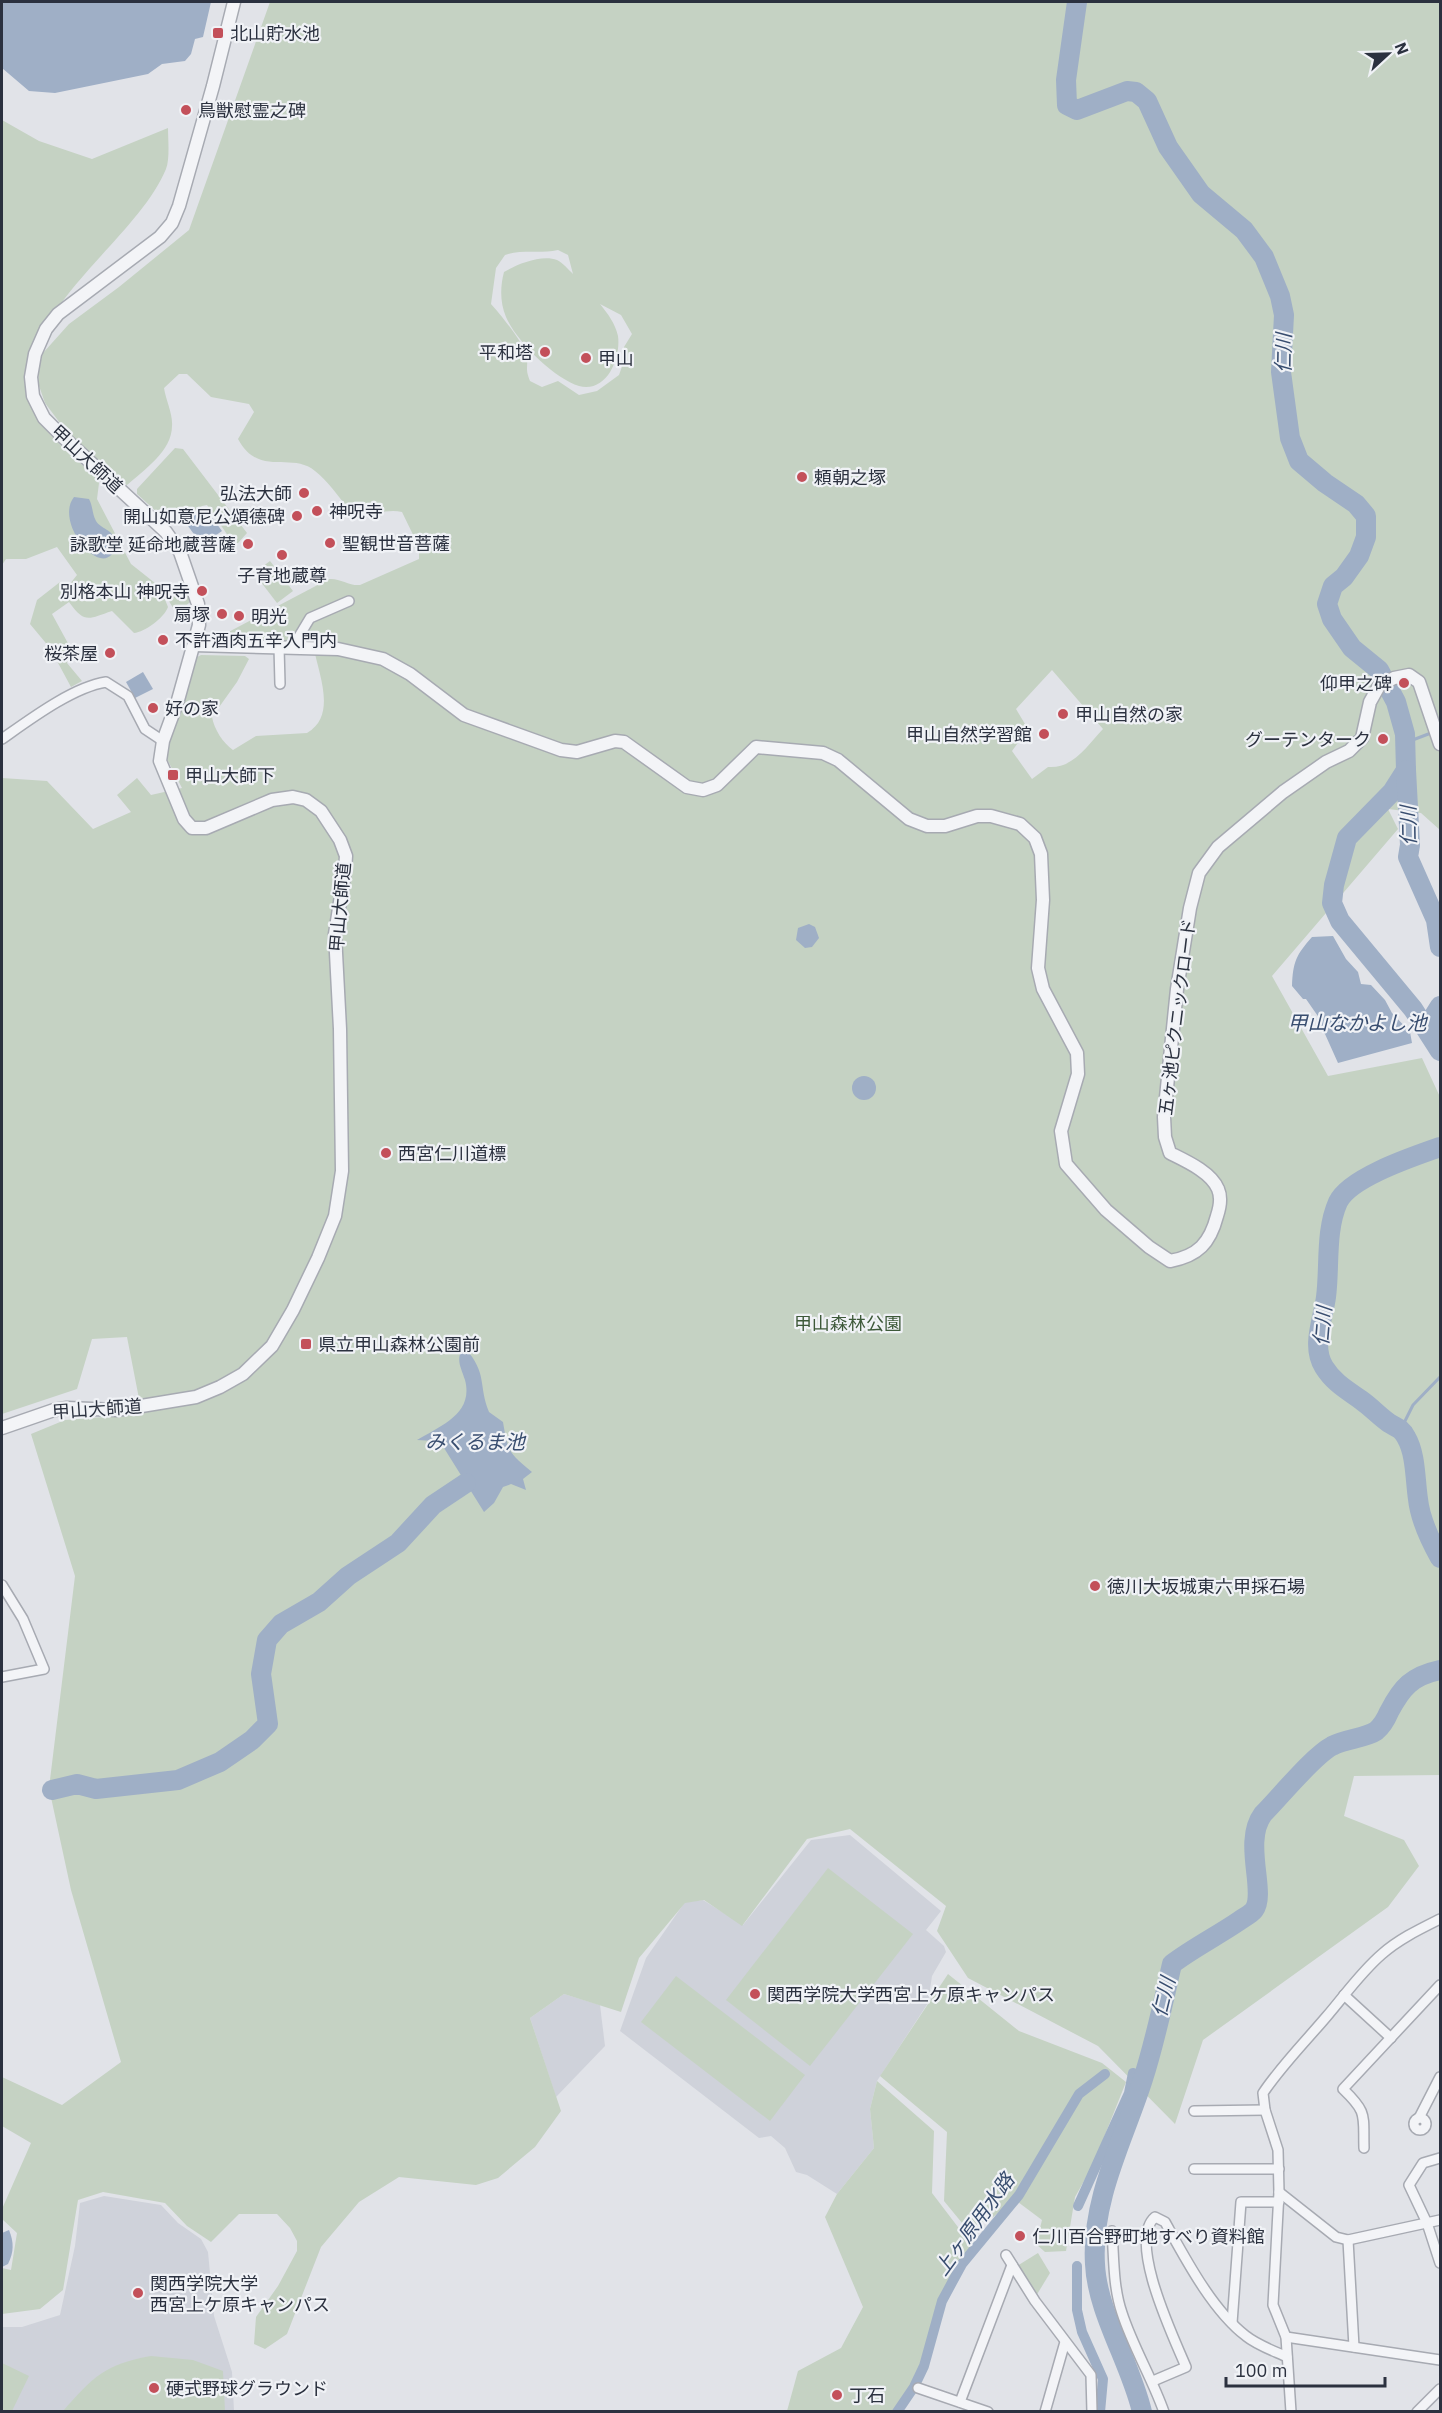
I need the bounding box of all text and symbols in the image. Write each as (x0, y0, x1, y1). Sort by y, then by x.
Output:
place label: 北山貯水池 (230, 22, 320, 45)
north arrow (1358, 24, 1418, 84)
marker: 北山貯水池 (211, 26, 225, 40)
text: N (1390, 39, 1413, 58)
place label: 鳥獣慰霊之碑 (198, 99, 306, 122)
marker: 鳥獣慰霊之碑 (179, 103, 193, 117)
water label: 仁川 (1269, 331, 1297, 373)
place label: 平和塔 (479, 341, 533, 364)
marker: 平和塔 (538, 345, 552, 359)
place label: 甲山 (598, 347, 634, 370)
marker: 甲山 (579, 351, 593, 365)
street label: 甲山大師道 (46, 420, 128, 498)
place label: 頼朝之塚 (814, 466, 886, 489)
marker: 頼朝之塚 (795, 470, 809, 484)
place label: 弘法大師 (220, 482, 292, 505)
marker: 弘法大師 (297, 486, 311, 500)
place label: 神呪寺 (329, 500, 383, 523)
marker: 神呪寺 (310, 504, 324, 518)
place label: 開山如意尼公頌德碑 (123, 505, 285, 528)
marker: 開山如意尼公頌德碑 (290, 509, 304, 523)
place label: 聖観世音菩薩 (342, 532, 450, 555)
place label: 詠歌堂 延命地蔵菩薩 (70, 533, 236, 556)
marker: 聖観世音菩薩 (323, 536, 337, 550)
marker: 詠歌堂 延命地蔵菩薩 (241, 537, 255, 551)
marker: 子育地蔵尊 (275, 548, 289, 562)
place label: 子育地蔵尊 (237, 564, 327, 587)
place label: 別格本山 神呪寺 (60, 580, 190, 603)
marker: 別格本山 神呪寺 (195, 584, 209, 598)
place label: 扇塚 (174, 603, 210, 626)
place label: 明光 (251, 605, 287, 628)
marker: 扇塚 (215, 607, 229, 621)
marker: 明光 (232, 609, 246, 623)
place label: 不許酒肉五辛入門内 (175, 629, 337, 652)
marker: 不許酒肉五辛入門内 (156, 633, 170, 647)
place label: 桜茶屋 (44, 642, 98, 665)
marker: 桜茶屋 (103, 646, 117, 660)
place label: 仰甲之碑 (1320, 672, 1392, 695)
marker: 仰甲之碑 (1397, 676, 1411, 690)
place label: 好の家 (165, 697, 219, 720)
marker: 好の家 (146, 701, 160, 715)
place label: 甲山自然の家 (1075, 703, 1183, 726)
marker: 甲山自然の家 (1056, 707, 1070, 721)
place label: 甲山自然学習館 (906, 723, 1032, 746)
marker: 甲山自然学習館 (1037, 727, 1051, 741)
place label: グーテンターク (1245, 728, 1371, 751)
marker: グーテンターク (1376, 732, 1390, 746)
place label: 甲山大師下 (185, 764, 275, 787)
marker: 甲山大師下 (166, 768, 180, 782)
water label: 仁川 (1394, 804, 1422, 846)
street label: 甲山大師道 (325, 861, 355, 953)
street label: 五ヶ池ピクニックロード (1154, 917, 1200, 1117)
water label: 甲山なかよし池 (1288, 1009, 1428, 1036)
place label: 西宮仁川道標 (398, 1142, 506, 1165)
marker: 西宮仁川道標 (379, 1146, 393, 1160)
water label: 仁川 (1307, 1303, 1337, 1347)
park label: 甲山森林公園 (794, 1312, 902, 1335)
place label: 県立甲山森林公園前 (318, 1333, 480, 1356)
marker: 県立甲山森林公園前 (299, 1337, 313, 1351)
street label: 甲山大師道 (51, 1394, 143, 1424)
water label: みくるま池 (425, 1428, 527, 1455)
place label: 徳川大坂城東六甲採石場 (1107, 1575, 1305, 1598)
marker: 徳川大坂城東六甲採石場 (1088, 1579, 1102, 1593)
water label: 仁川 (1145, 1972, 1181, 2020)
place label: 関西学院大学西宮上ケ原キャンパス (767, 1983, 1055, 2006)
marker: 関西学院大学西宮上ケ原キャンパス (748, 1987, 762, 2001)
water label: 上ヶ原用水路 (928, 2166, 1021, 2280)
place label: 仁川百合野町地すべり資料館 (1032, 2225, 1265, 2248)
marker: 仁川百合野町地すべり資料館 (1013, 2229, 1027, 2243)
place label: 関西学院大学 西宮上ケ原キャンパス (150, 2272, 330, 2316)
marker: 関西学院大学 西宮上ケ原キャンパス (131, 2286, 145, 2300)
scale bar (1226, 2350, 1385, 2388)
text: 100 m (1235, 2359, 1287, 2382)
place label: 硬式野球グラウンド (166, 2377, 328, 2400)
marker: 硬式野球グラウンド (147, 2381, 161, 2395)
place label: 丁石 (849, 2384, 885, 2407)
marker: 丁石 (830, 2388, 844, 2402)

